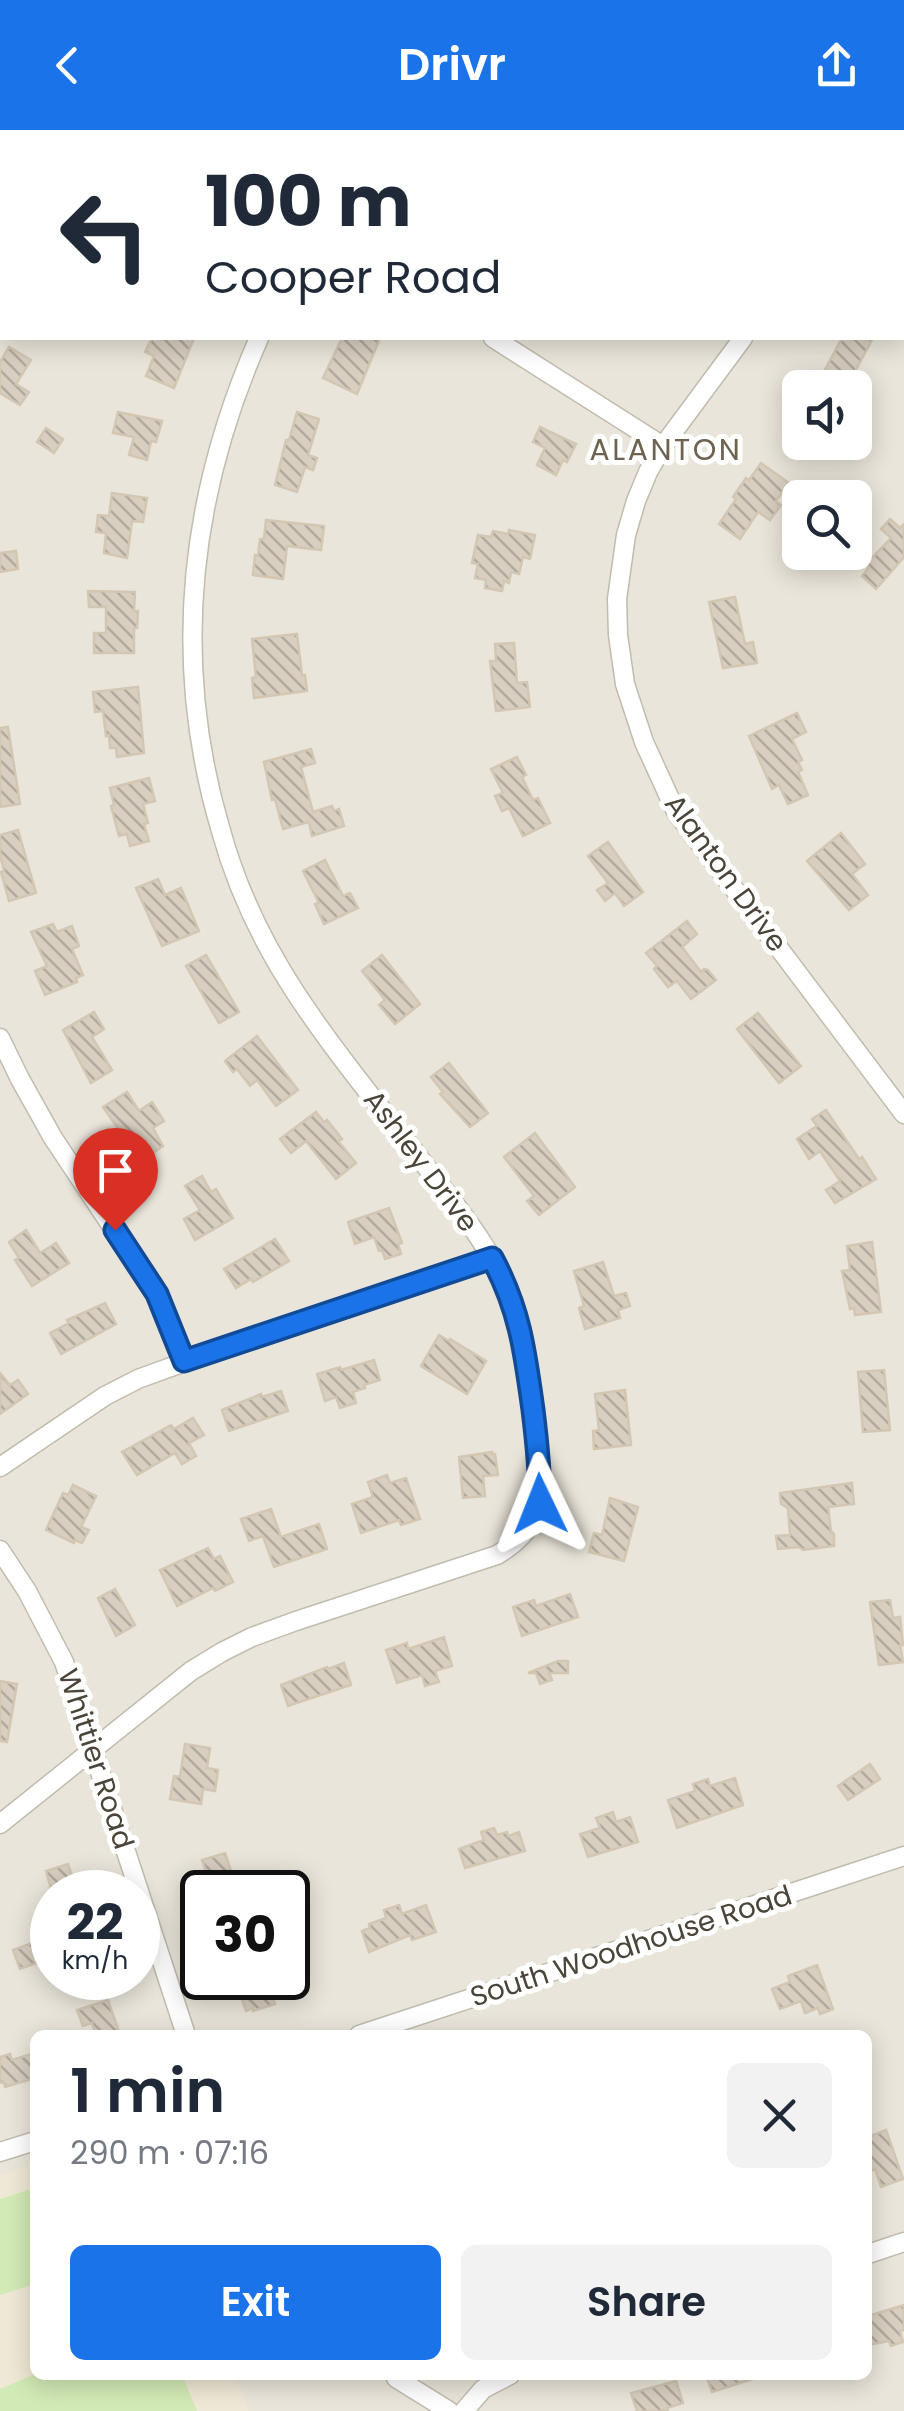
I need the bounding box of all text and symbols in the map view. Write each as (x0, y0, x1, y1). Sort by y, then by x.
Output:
text: Drivr (398, 33, 506, 96)
icon: back (40, 38, 95, 93)
icon: share (809, 38, 864, 93)
text: 100 m (205, 152, 412, 251)
icon: left (40, 170, 170, 300)
text: Cooper Road (205, 246, 501, 309)
map controls (782, 370, 872, 570)
button: sound (782, 370, 872, 460)
district label: ALANTON (590, 428, 742, 471)
button: search (782, 480, 872, 570)
street label: Alanton Drive (655, 786, 797, 960)
street label: Ashley Drive (355, 1082, 487, 1240)
pin (73, 1128, 158, 1231)
icon: arrive (88, 1143, 143, 1198)
position arrow (488, 1452, 592, 1556)
street label: Whittier Road (48, 1664, 144, 1854)
speed limit sign: 30 (180, 1870, 310, 2000)
street label: South Woodhouse Road (465, 1876, 797, 2016)
text: 22 (66, 1887, 124, 1958)
text: km/h (62, 1943, 128, 1978)
text: 1 min (70, 2049, 225, 2133)
button: close (727, 2063, 832, 2168)
text: 290 m · 07:16 (70, 2130, 269, 2175)
button: Exit (70, 2245, 441, 2360)
button: Share (461, 2245, 832, 2360)

